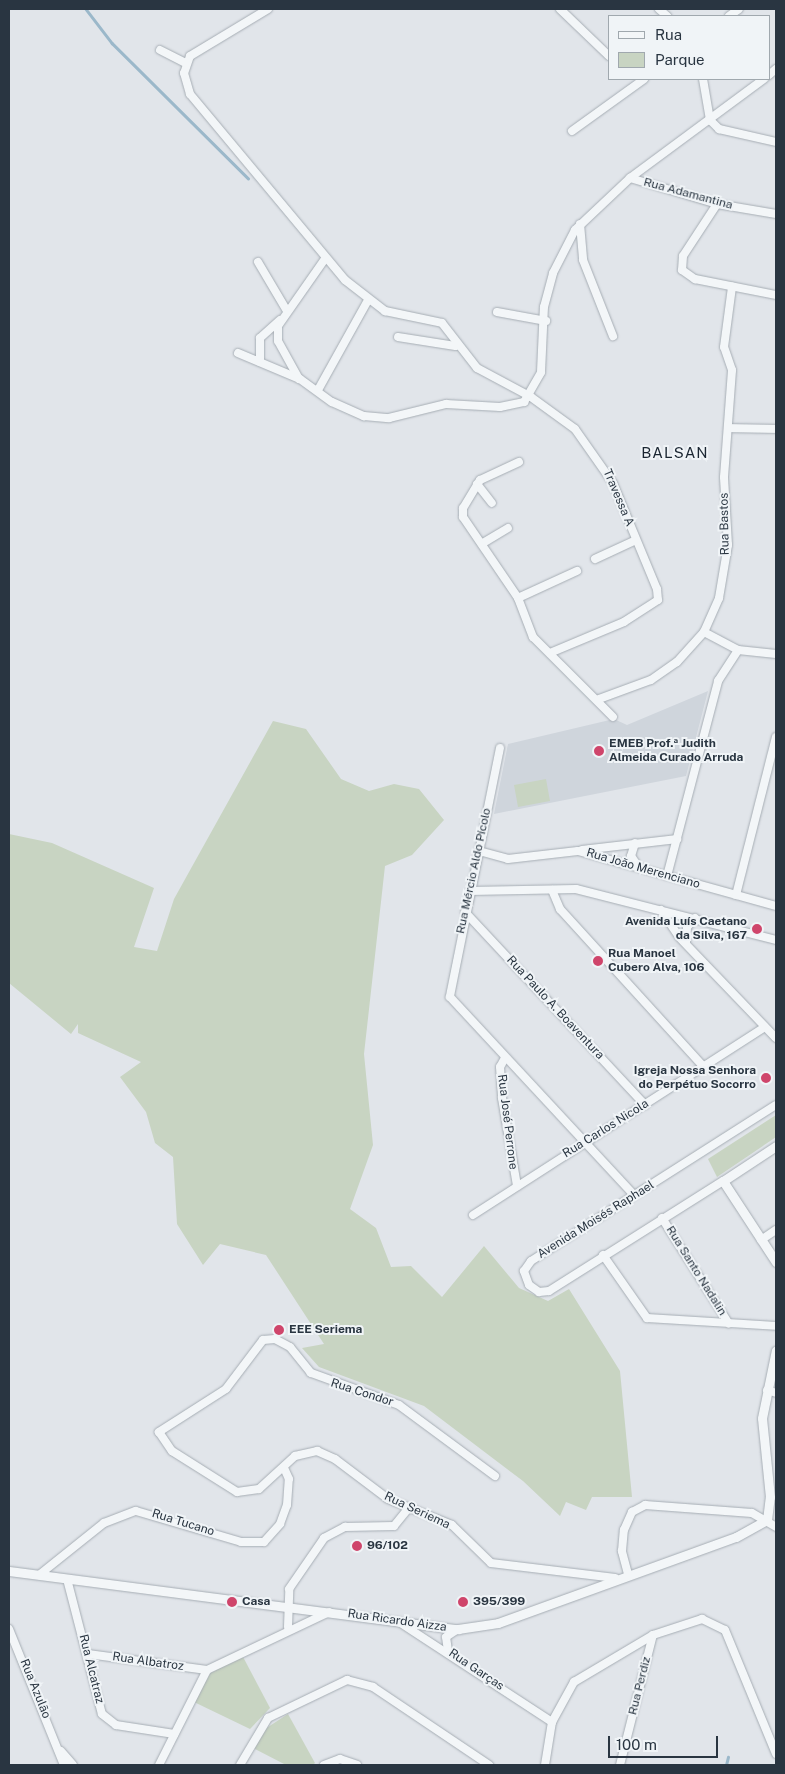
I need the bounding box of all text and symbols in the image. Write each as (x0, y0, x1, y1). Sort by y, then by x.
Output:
legend (608, 15, 770, 80)
text: Rua (655, 26, 682, 43)
text: Parque (655, 51, 705, 68)
street label: Rua Adamantina (642, 175, 734, 213)
district label: BALSAN (641, 444, 709, 462)
street label: Travessa A (600, 467, 636, 529)
street label: Rua Bastos (717, 493, 733, 555)
place label: EMEB Prof.ª Judith Almeida Curado Arruda (609, 737, 743, 765)
marker: EMEB Prof.ª Judith Almeida Curado Arruda (593, 745, 605, 757)
street label: Rua Mércio Aldo Pícolo (454, 807, 494, 935)
street label: Rua João Merenciano (584, 846, 702, 892)
place label: Avenida Luís Caetano da Silva, 167 (625, 915, 747, 943)
marker: Avenida Luís Caetano da Silva, 167 (751, 923, 763, 935)
place label: Rua Manoel Cubero Alva, 106 (608, 947, 705, 975)
street label: Rua Paulo A. Boaventura (503, 953, 607, 1063)
marker: Rua Manoel Cubero Alva, 106 (592, 955, 604, 967)
place label: Igreja Nossa Senhora do Perpétuo Socorro (634, 1064, 756, 1092)
marker: Igreja Nossa Senhora do Perpétuo Socorro (760, 1072, 772, 1084)
street label: Rua José Perrone (494, 1074, 520, 1170)
street label: Rua Carlos Nicola (560, 1097, 652, 1161)
street label: Avenida Moisés Raphael (535, 1178, 657, 1262)
street label: Rua Santo Nadalin (663, 1223, 729, 1319)
place label: EEE Seriema (289, 1323, 362, 1337)
marker: EEE Seriema (273, 1324, 285, 1336)
street label: Rua Condor (329, 1376, 395, 1410)
street label: Rua Seriema (382, 1490, 452, 1532)
street label: Rua Tucano (150, 1507, 216, 1539)
place label: 96/102 (367, 1539, 408, 1553)
marker: 96/102 (351, 1540, 363, 1552)
place label: Casa (242, 1595, 270, 1609)
place label: 395/399 (473, 1595, 525, 1609)
marker: Casa (226, 1596, 238, 1608)
marker: 395/399 (457, 1596, 469, 1608)
street label: Rua Ricardo Aizza (347, 1607, 447, 1635)
street label: Rua Alcatraz (75, 1633, 107, 1705)
street label: Rua Garças (446, 1646, 506, 1694)
street label: Rua Albatroz (111, 1650, 185, 1674)
street label: Rua Perdiz (626, 1655, 654, 1717)
street label: Rua Azulão (17, 1657, 53, 1721)
scale bar (610, 1726, 720, 1758)
text: 100 m (616, 1736, 657, 1753)

